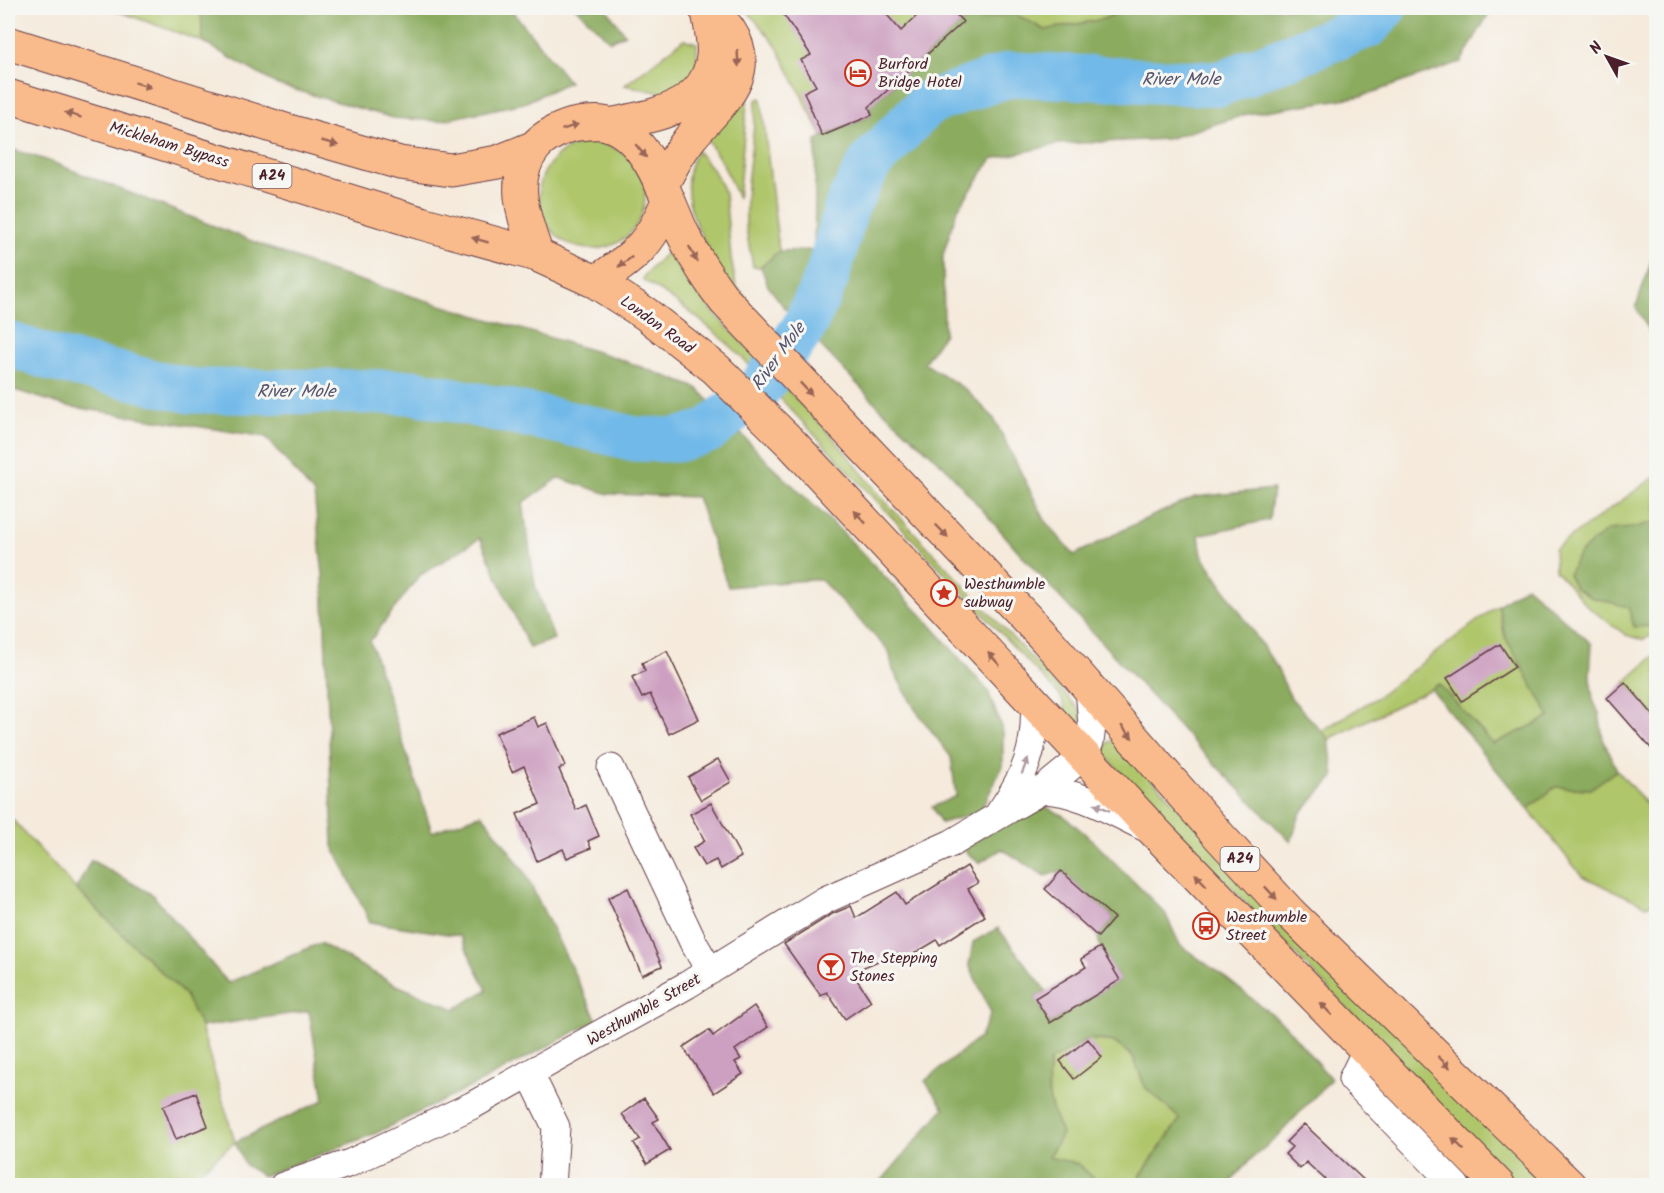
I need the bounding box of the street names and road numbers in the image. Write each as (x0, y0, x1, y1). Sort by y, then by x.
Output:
street label: Mickleham Bypass (106, 115, 232, 175)
road number: A24 (252, 164, 292, 188)
street label: London Road (615, 289, 700, 361)
road number: A24 (1220, 847, 1260, 871)
street label: Westhumble Street (582, 967, 706, 1053)

